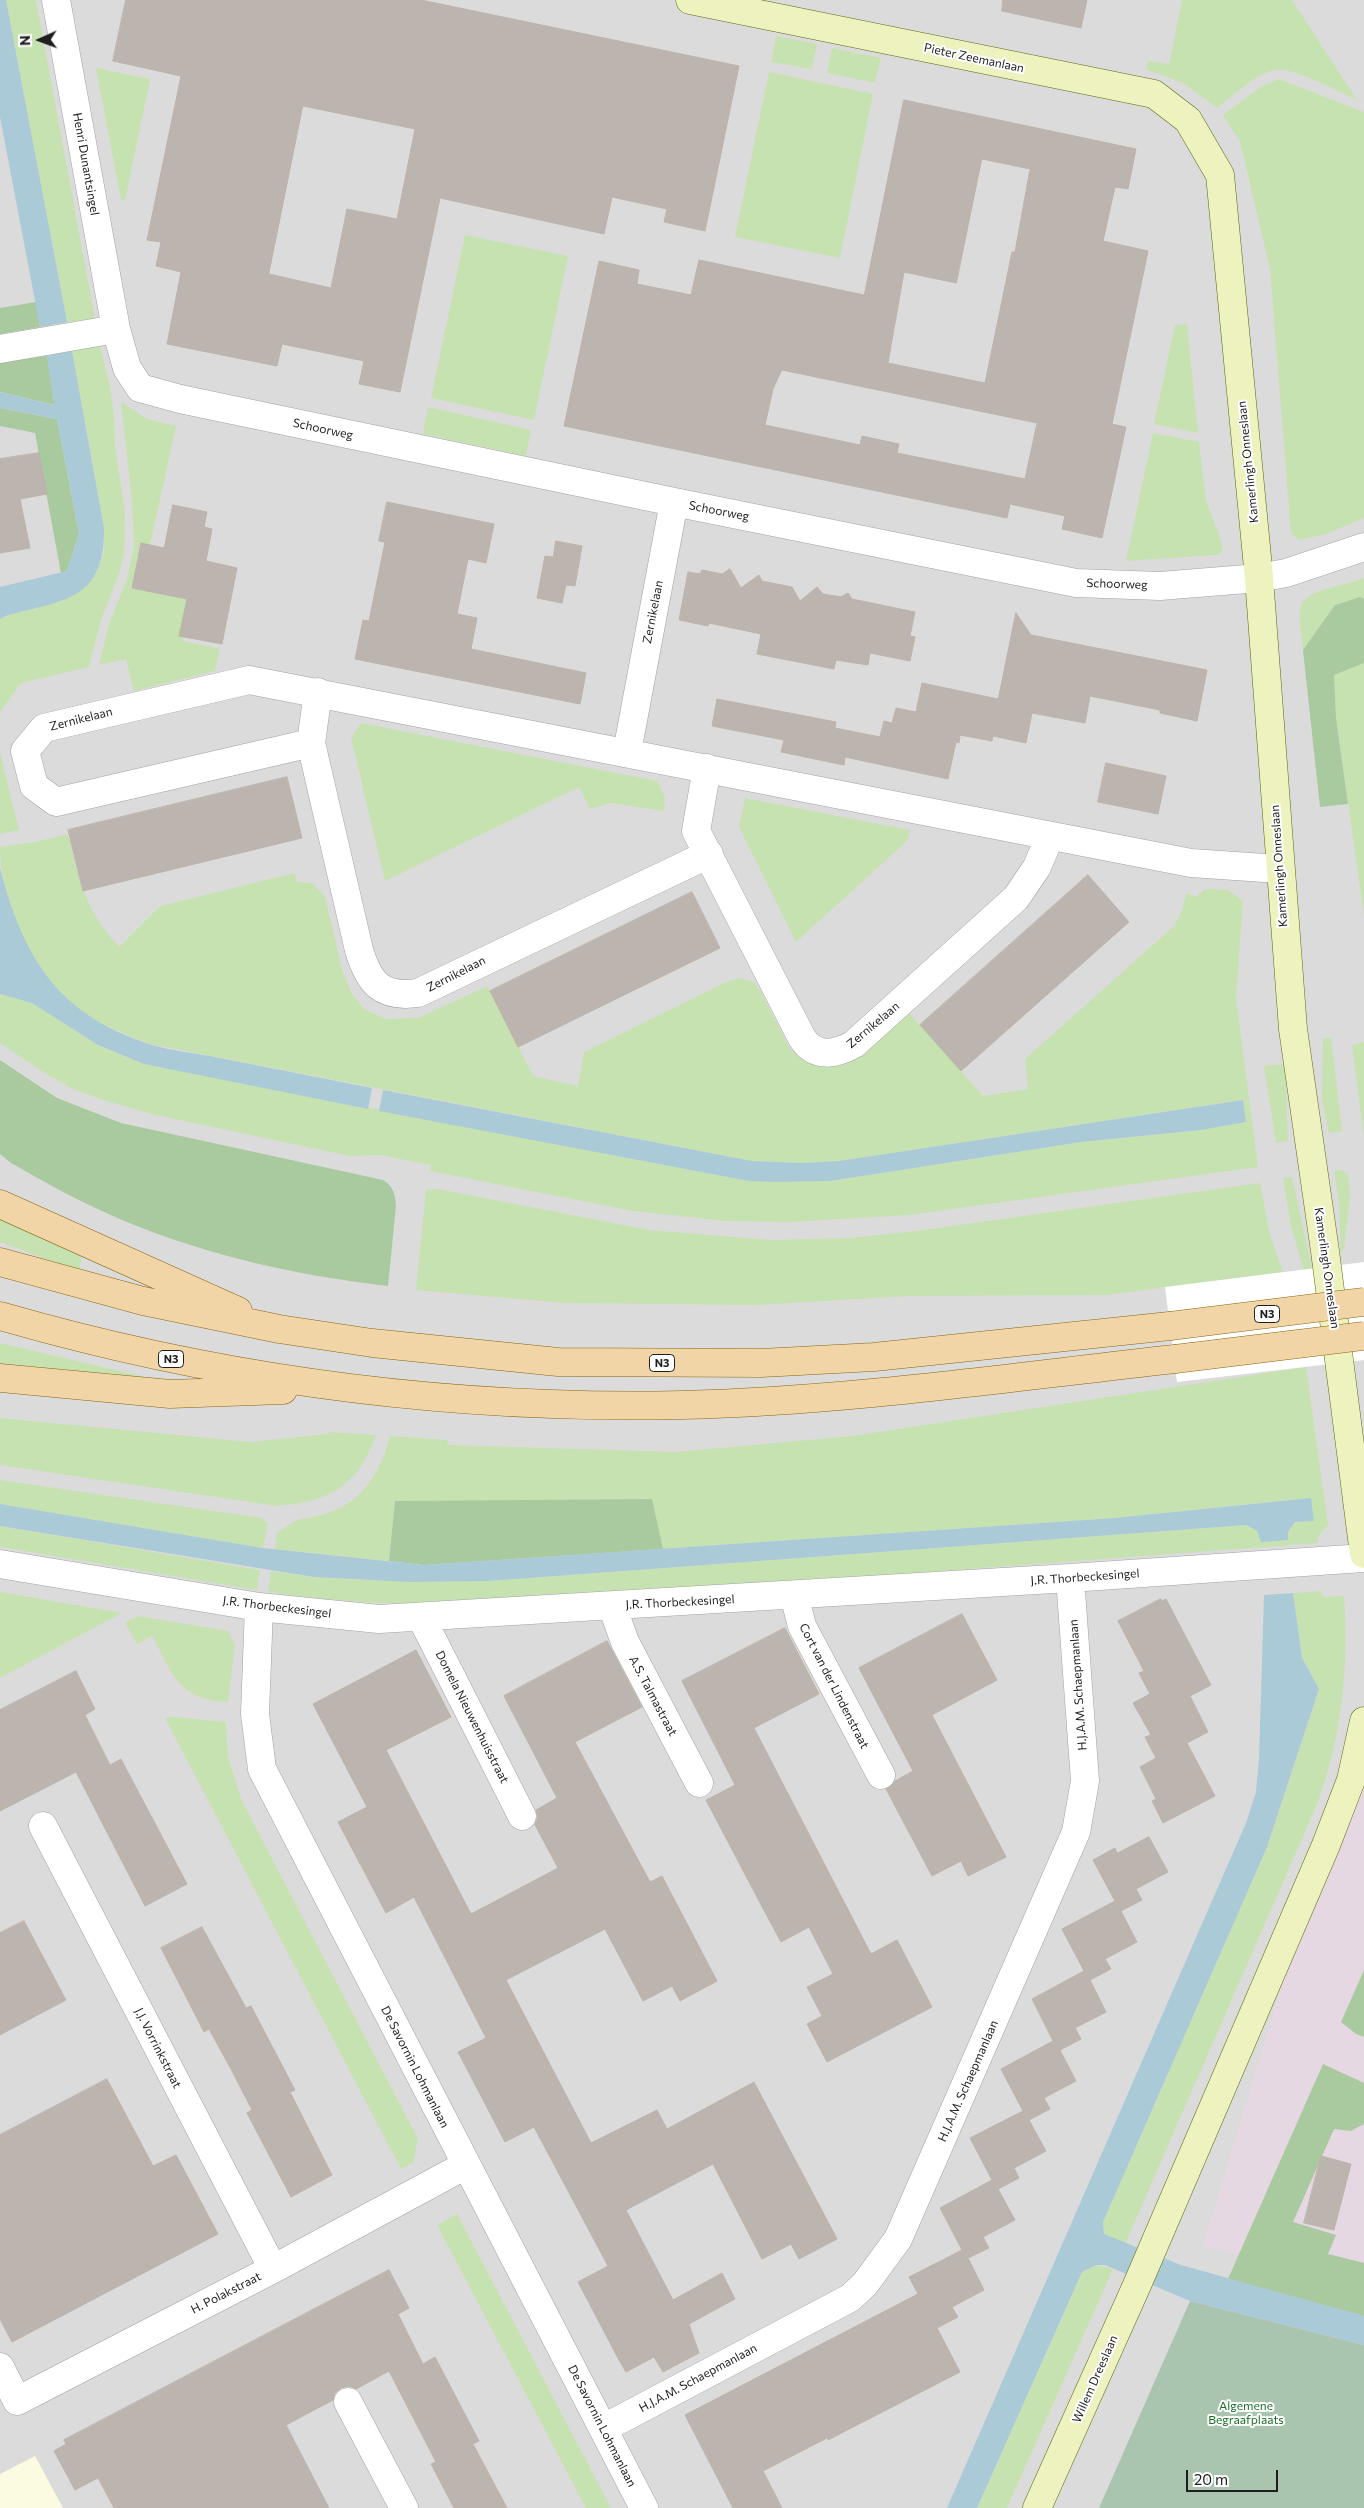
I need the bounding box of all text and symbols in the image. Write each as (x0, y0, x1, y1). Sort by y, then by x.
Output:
north arrow (15, 15, 65, 65)
text: N (16, 35, 33, 46)
street label: Pieter Zeemanlaan (923, 40, 1025, 76)
street label: Henri Dunantsingel (70, 112, 102, 216)
street label: Kamerlingh Onneslaan (1234, 400, 1262, 524)
street label: Schoorweg (292, 416, 354, 442)
street label: Schoorweg (688, 498, 750, 524)
street label: Schoorweg (1086, 576, 1148, 592)
street label: Zernikelaan (640, 579, 666, 645)
street label: Zernikelaan (48, 704, 114, 734)
street label: Kamerlingh Onneslaan (1268, 804, 1290, 928)
street label: Zernikelaan (424, 953, 488, 995)
street label: Zernikelaan (844, 999, 902, 1051)
street label: Kamerlingh Onneslaan (1311, 1206, 1343, 1330)
road number: N3 (1254, 1306, 1280, 1322)
road number: N3 (158, 1350, 184, 1368)
road number: N3 (650, 1355, 674, 1372)
street label: J.R. Thorbeckesingel (1030, 1566, 1140, 1588)
street label: J.R. Thorbeckesingel (625, 1592, 735, 1612)
street label: J.R. Thorbeckesingel (222, 1593, 332, 1621)
street label: H.J.A.M. Schaepmanlaan (1066, 1619, 1090, 1751)
street label: Cort van der Lindenstraat (796, 1621, 872, 1751)
street label: Domela Nieuwenhuisstraat (432, 1648, 512, 1786)
street label: A.S. Talmastraat (626, 1654, 680, 1738)
street label: De Savornin Lohmanlaan (378, 2004, 452, 2130)
street label: J.J. Vorrinkstraat (132, 2006, 184, 2090)
street label: H.J.A.M. Schaepmanlaan (935, 2018, 1001, 2144)
street label: H. Polakstraat (188, 2269, 264, 2317)
street label: Willem Dreeslaan (1069, 2333, 1121, 2425)
street label: H.J.A.M. Schaepmanlaan (637, 2341, 759, 2415)
street label: De Savornin Lohmanlaan (565, 2363, 639, 2489)
park label: Algemene Begraafplaats (1208, 2399, 1284, 2427)
scale bar (1189, 2460, 1282, 2492)
text: 20 m (1194, 2470, 1228, 2488)

